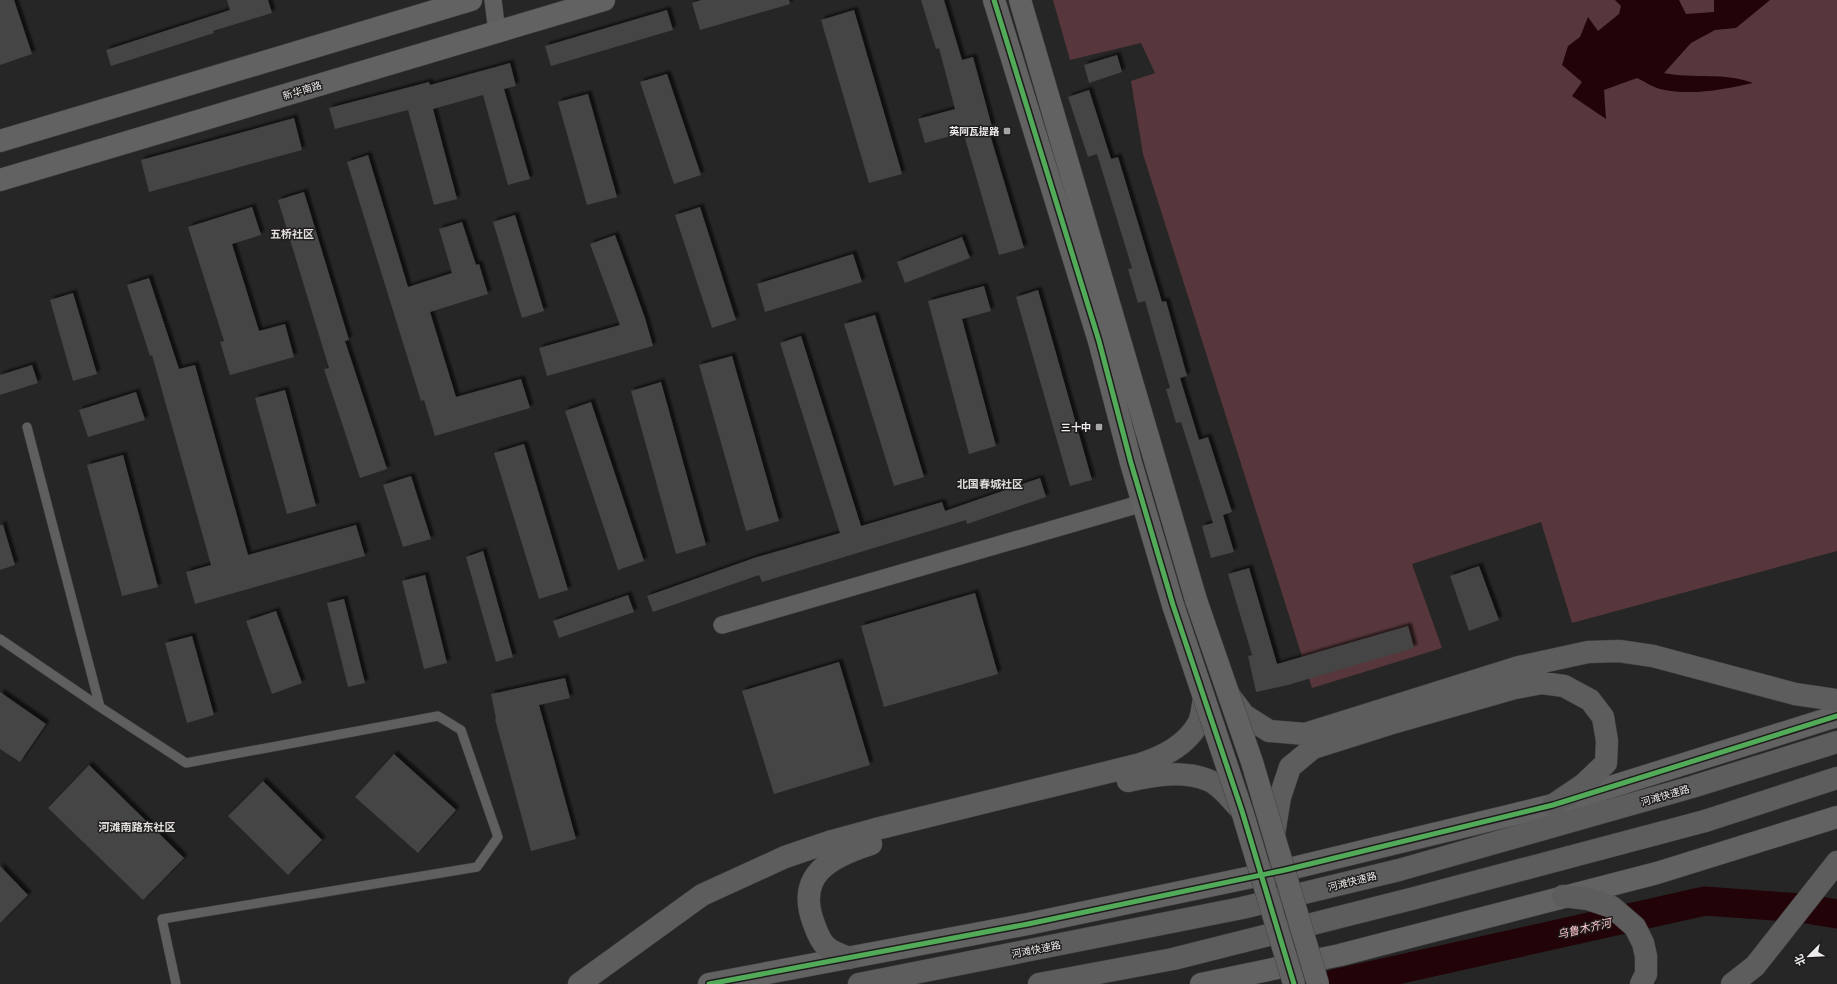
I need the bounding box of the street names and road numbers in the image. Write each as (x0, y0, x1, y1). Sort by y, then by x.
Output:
street label: 新华南路 (281, 78, 323, 102)
street label: 河滩快速路 (1639, 782, 1691, 808)
street label: 河滩快速路 (1326, 869, 1378, 893)
street label: 河滩快速路 (1010, 938, 1062, 960)

